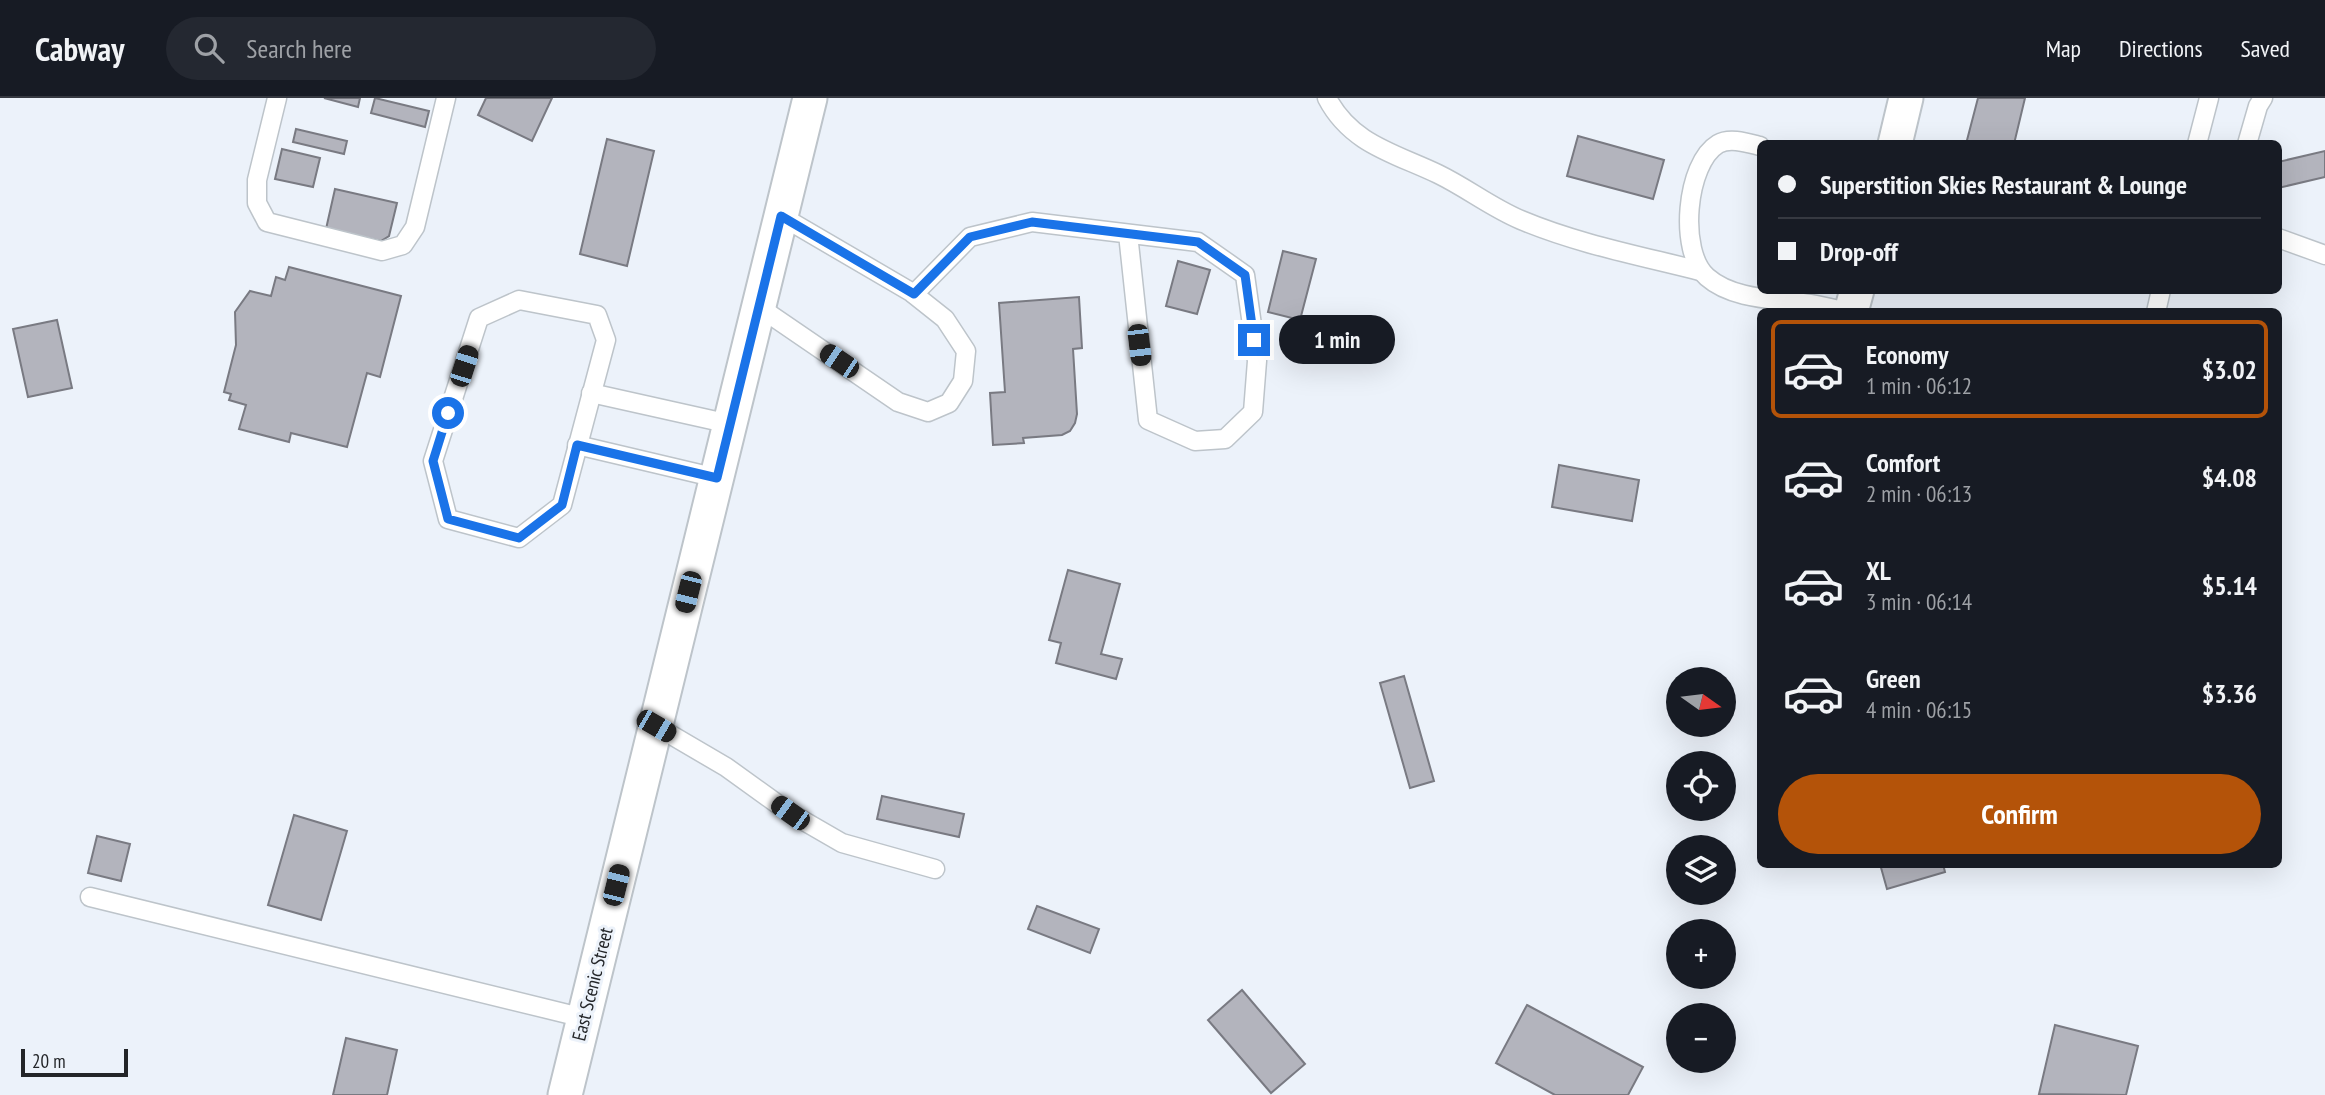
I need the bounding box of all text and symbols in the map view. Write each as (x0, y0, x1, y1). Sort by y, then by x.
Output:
search box (166, 17, 656, 80)
text: Cabway (35, 27, 124, 70)
icon: search (190, 29, 228, 67)
text: Search here (246, 32, 352, 65)
text: Map (2046, 33, 2081, 64)
text: Directions (2119, 33, 2203, 64)
text: Saved (2241, 33, 2290, 64)
text: Superstition Skies Restaurant & Lounge (1820, 168, 2187, 201)
text: Drop-off (1820, 235, 1898, 268)
callout: 1 min (1278, 316, 1394, 364)
car (1127, 323, 1152, 367)
route end (1238, 324, 1270, 356)
text: 1 min (1314, 325, 1360, 354)
icon: car (1782, 338, 1845, 401)
text: Economy (1866, 338, 1948, 371)
car (816, 341, 863, 381)
car (448, 343, 481, 389)
text: $3.02 (2202, 353, 2257, 386)
text: 1 min · 06:12 (1866, 371, 1972, 400)
route start (432, 397, 464, 429)
icon: car (1782, 446, 1845, 509)
text: Comfort (1866, 446, 1940, 479)
text: $4.08 (2202, 461, 2257, 494)
text: 2 min · 06:13 (1866, 479, 1972, 508)
icon: car (1782, 554, 1845, 617)
text: XL (1866, 554, 1891, 587)
car (673, 569, 704, 615)
text: $5.14 (2202, 569, 2257, 602)
text: 3 min · 06:14 (1866, 587, 1972, 616)
icon: car (1782, 662, 1845, 725)
text: Green (1866, 662, 1921, 695)
north arrow (1666, 667, 1736, 737)
map controls (1666, 667, 1736, 1073)
text: $3.36 (2202, 677, 2257, 710)
text: 4 min · 06:15 (1866, 695, 1972, 724)
car (633, 706, 680, 746)
button: locate (1666, 751, 1736, 821)
button: Confirm (1778, 774, 2261, 854)
car (767, 792, 814, 834)
button: layers (1666, 835, 1736, 905)
car (601, 862, 632, 908)
button: + (1666, 919, 1736, 989)
street label: East Scenic Street (566, 924, 618, 1043)
button: − (1666, 1003, 1736, 1073)
scale bar (21, 1046, 128, 1078)
text: 20 m (32, 1049, 66, 1073)

